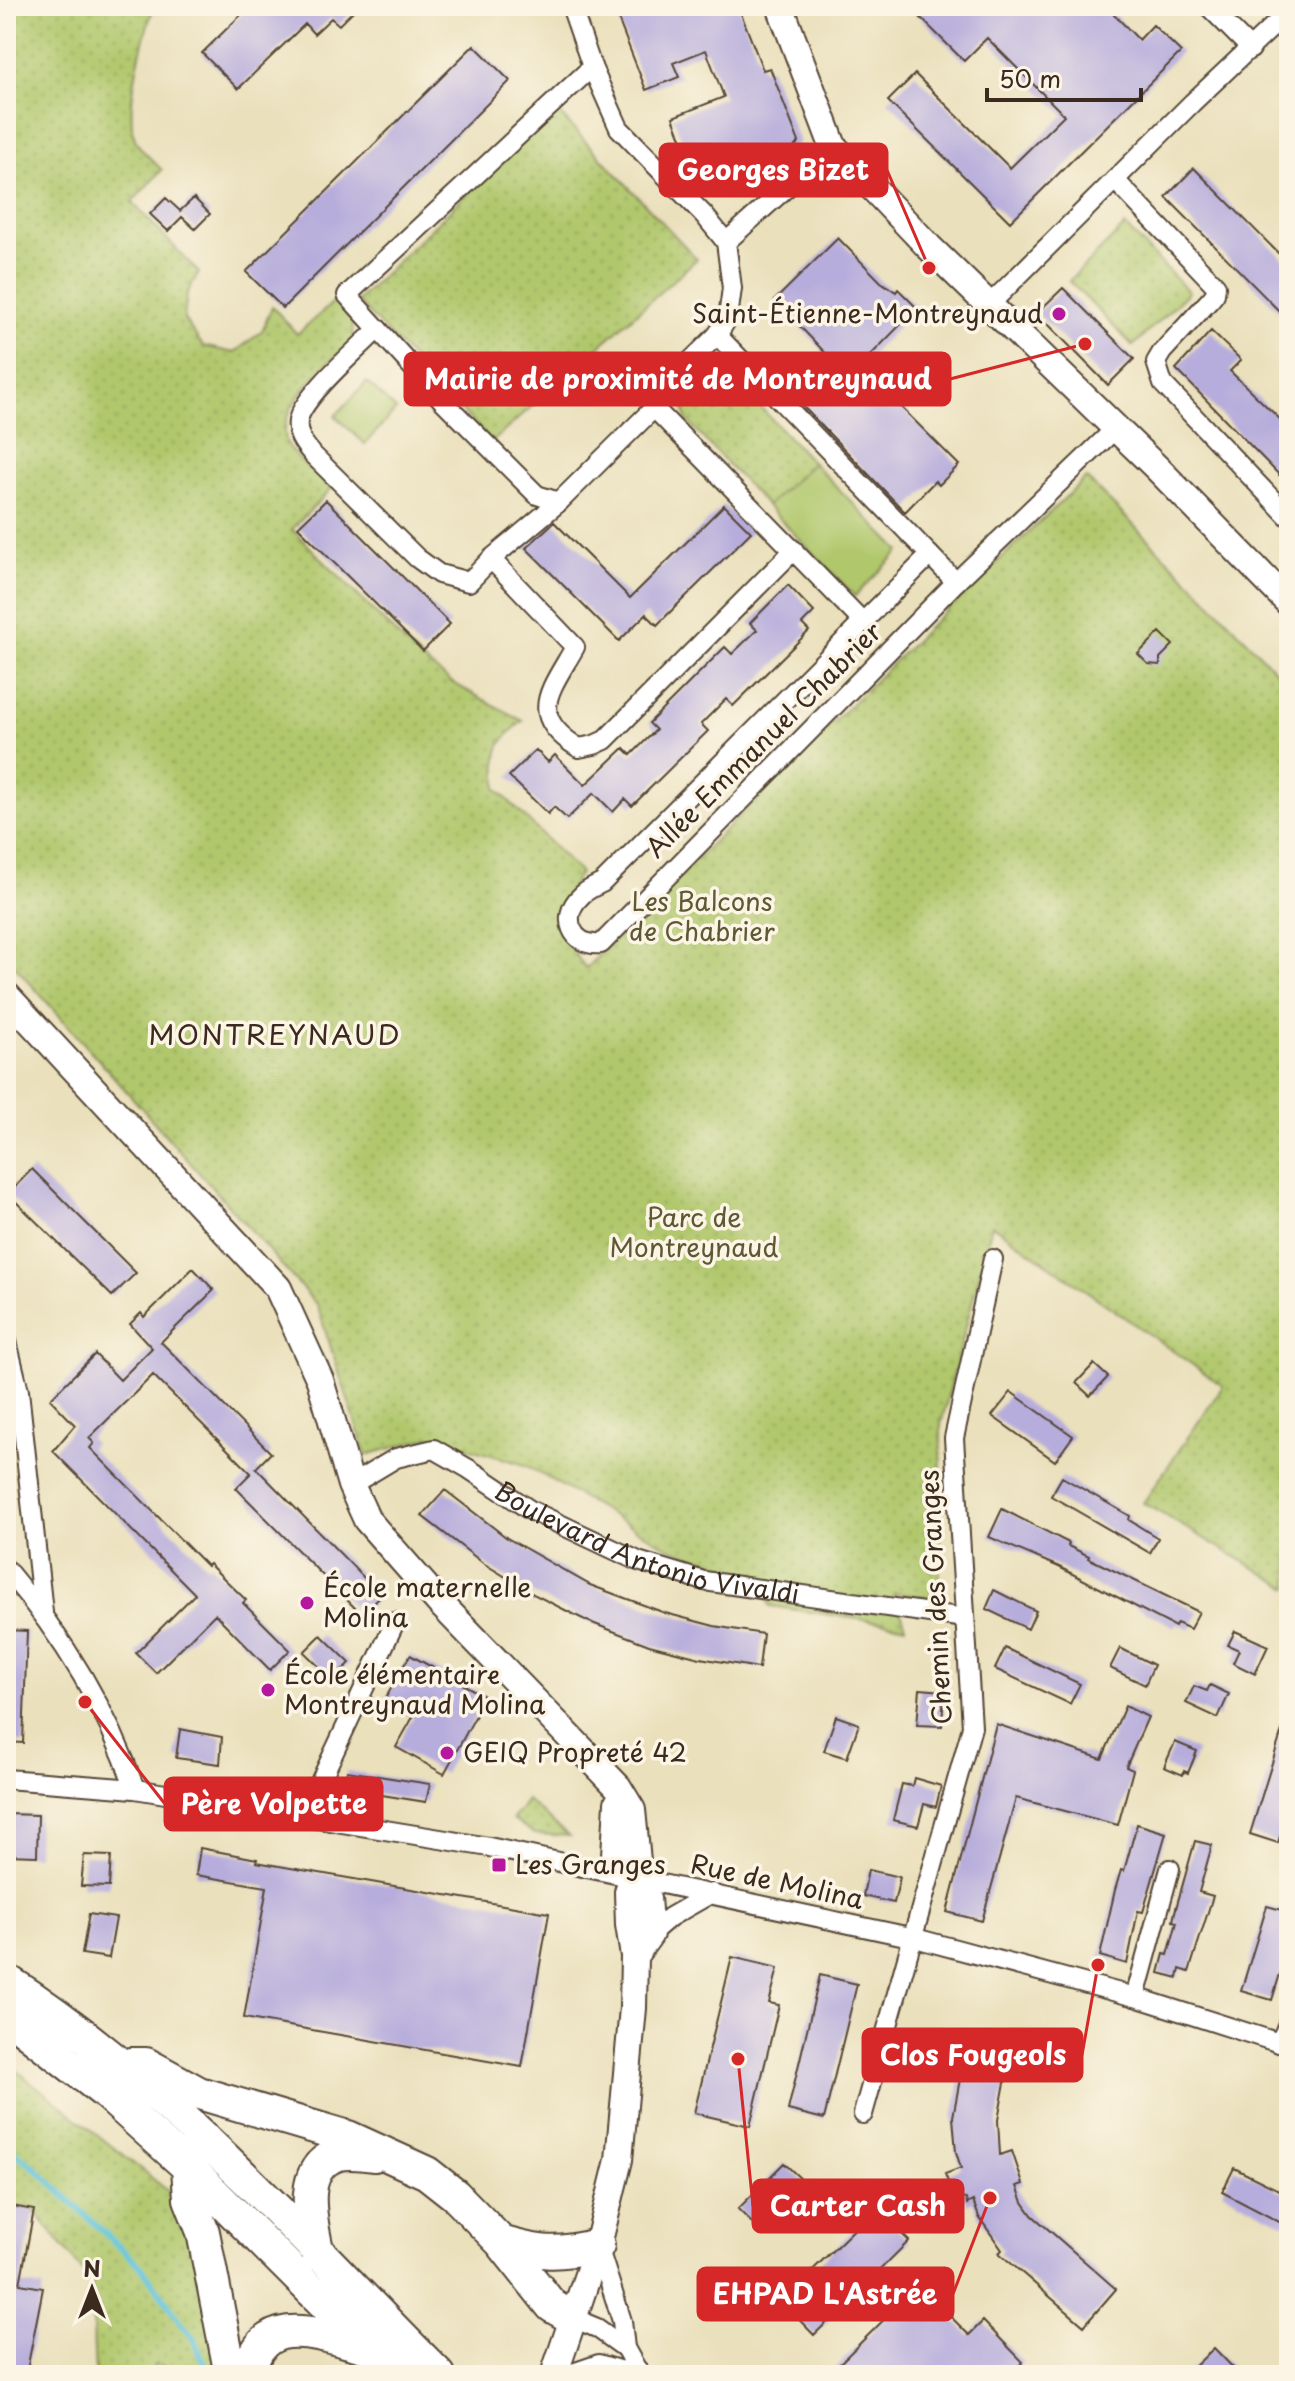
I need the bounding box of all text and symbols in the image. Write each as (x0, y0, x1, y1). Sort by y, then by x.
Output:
scale bar (987, 52, 1141, 102)
text: 50 m (999, 60, 1061, 96)
callout: Georges Bizet (660, 144, 887, 196)
text: Georges Bizet (677, 147, 869, 190)
place label: Saint-Étienne-Montreynaud (692, 293, 1043, 332)
marker: Saint-Étienne-Montreynaud (1050, 305, 1068, 323)
callout: Mairie de proximité de Montreynaud (405, 353, 950, 405)
text: Mairie de proximité de Montreynaud (424, 356, 932, 399)
street label: Allée Emmanuel Chabrier (636, 612, 890, 866)
park label: Les Balcons de Chabrier (629, 881, 775, 950)
district label: MONTREYNAUD (148, 1012, 402, 1055)
park label: Parc de Montreynaud (610, 1197, 779, 1266)
street label: Chemin des Granges (908, 1469, 961, 1725)
street label: Boulevard Antonio Vivaldi (487, 1471, 802, 1612)
place label: École maternelle Molina (323, 1567, 531, 1636)
marker: École maternelle Molina (298, 1594, 316, 1612)
place label: École élémentaire Montreynaud Molina (284, 1654, 546, 1723)
marker: École élémentaire Montreynaud Molina (259, 1681, 277, 1699)
place label: GEIQ Propreté 42 (463, 1732, 687, 1771)
marker: GEIQ Propreté 42 (438, 1744, 456, 1762)
callout: Père Volpette (165, 1778, 382, 1830)
text: Père Volpette (181, 1781, 367, 1824)
street label: Rue de Molina (687, 1843, 868, 1918)
place label: Les Granges (515, 1844, 666, 1883)
marker: Les Granges (490, 1856, 508, 1874)
callout: Clos Fougeols (863, 2029, 1082, 2081)
text: Clos Fougeols (880, 2032, 1066, 2075)
callout: Carter Cash (753, 2180, 963, 2232)
text: Carter Cash (770, 2183, 946, 2226)
north arrow (52, 2249, 132, 2329)
text: N (83, 2251, 101, 2284)
callout: EHPAD L'Astrée (698, 2268, 953, 2320)
text: EHPAD L'Astrée (713, 2271, 938, 2314)

